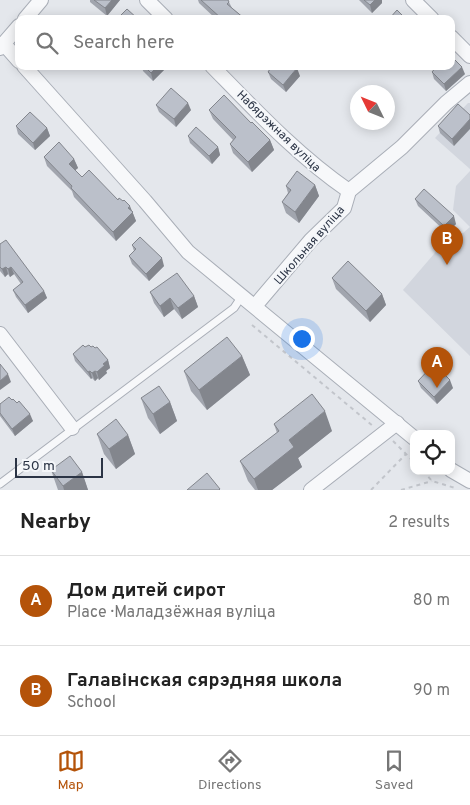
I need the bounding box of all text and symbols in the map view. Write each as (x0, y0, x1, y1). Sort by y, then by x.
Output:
search box (15, 15, 455, 70)
icon: search (33, 29, 61, 57)
text: Search here (73, 31, 175, 55)
north arrow (350, 85, 395, 130)
street label: Набярэжная вуліца (233, 87, 324, 176)
street label: Школьная вуліца (271, 203, 349, 289)
pin: B (431, 224, 463, 265)
your location (289, 326, 315, 352)
pin: A (421, 347, 453, 388)
map controls (410, 430, 455, 475)
button: locate (410, 430, 455, 475)
scale bar (15, 455, 102, 478)
text: 50 m (22, 458, 55, 475)
text: Nearby (20, 509, 91, 536)
text: 2 results (388, 513, 450, 533)
text: Дом дитей сирот (67, 579, 225, 603)
text: A (30, 591, 42, 611)
text: 80 m (413, 591, 450, 611)
text: Place · Маладзёжная вуліца (67, 603, 275, 623)
text: Галавінская сярэдняя школа (67, 669, 342, 693)
text: B (30, 681, 42, 701)
text: 90 m (413, 681, 450, 701)
text: School (67, 693, 116, 713)
tab: Map (57, 747, 85, 794)
tab: Directions (198, 747, 262, 794)
tab: Saved (375, 747, 413, 794)

